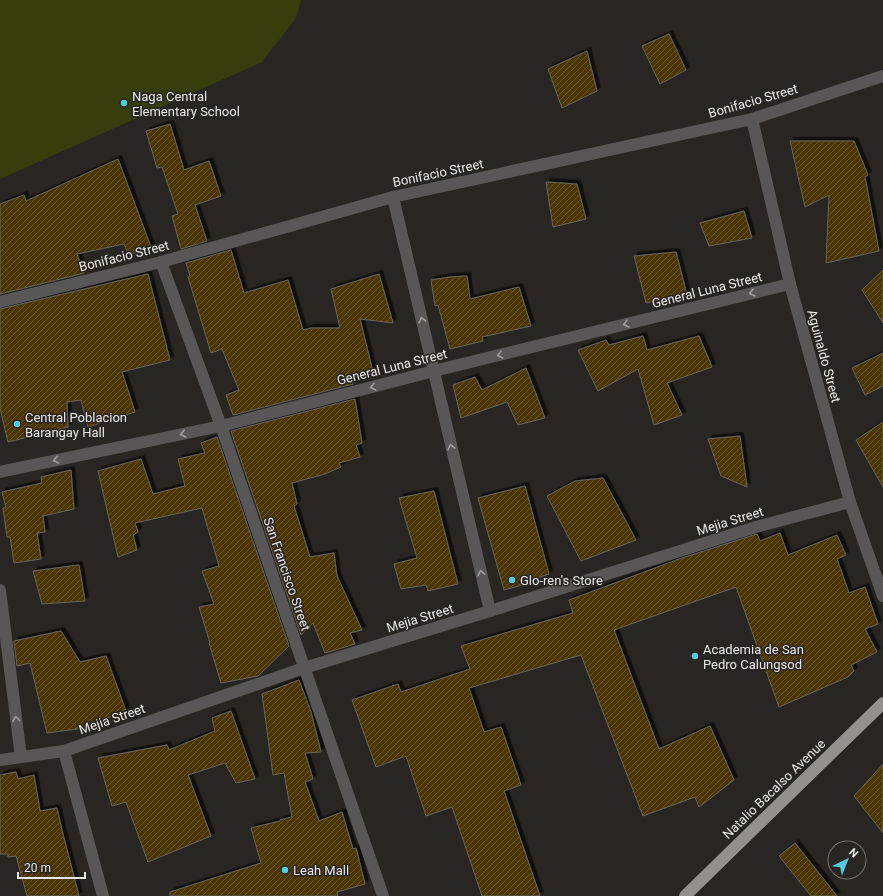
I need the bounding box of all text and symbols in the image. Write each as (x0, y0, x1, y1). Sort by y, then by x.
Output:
street label: Bonifacio Street (707, 81, 799, 121)
place label: Naga Central Elementary School (132, 89, 240, 119)
marker: Naga Central Elementary School (119, 98, 129, 108)
street label: Bonifacio Street (391, 156, 485, 190)
street label: Bonifacio Street (77, 238, 171, 274)
street label: General Luna Street (650, 269, 764, 311)
one-way arrow (749, 289, 755, 297)
street label: Aguinaldo Street (804, 308, 844, 404)
one-way arrow (418, 317, 427, 324)
one-way arrow (623, 320, 629, 328)
street label: General Luna Street (335, 346, 449, 388)
one-way arrow (496, 350, 503, 359)
one-way arrow (370, 382, 377, 390)
place label: Central Poblacion Barangay Hall (25, 410, 127, 440)
marker: Central Poblacion Barangay Hall (12, 419, 22, 429)
one-way arrow (180, 429, 186, 437)
one-way arrow (448, 444, 456, 450)
one-way arrow (52, 456, 59, 464)
street label: Mejia Street (695, 504, 765, 538)
street label: San Francisco Street (261, 515, 313, 633)
one-way arrow (477, 570, 485, 577)
place label: Glo-ren's Store (520, 573, 603, 588)
marker: Glo-ren's Store (507, 575, 517, 585)
street label: Mejia Street (385, 601, 455, 635)
place label: Academia de San Pedro Calungsod (703, 642, 804, 672)
marker: Academia de San Pedro Calungsod (690, 651, 700, 661)
street label: Mejia Street (77, 701, 147, 737)
one-way arrow (12, 716, 21, 722)
street label: Natalio Bacalso Avenue (720, 736, 828, 842)
north arrow (827, 840, 867, 880)
text: N (846, 846, 861, 861)
scale bar (18, 854, 85, 880)
text: 20 m (24, 861, 51, 875)
place label: Leah Mall (293, 863, 349, 878)
marker: Leah Mall (280, 865, 290, 875)

